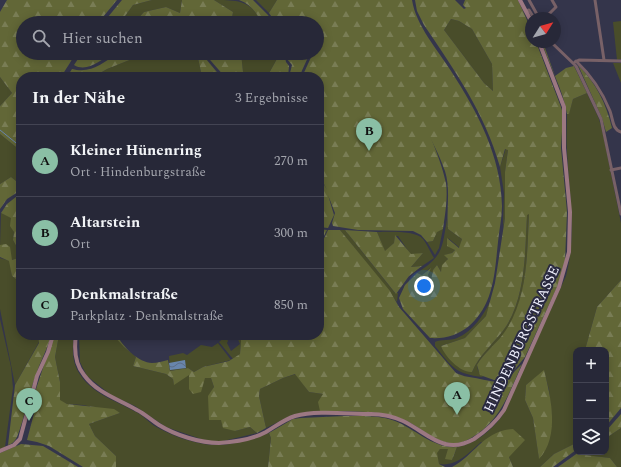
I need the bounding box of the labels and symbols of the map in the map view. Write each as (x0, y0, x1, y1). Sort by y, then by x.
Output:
north arrow (525, 12, 561, 48)
pin: B (356, 118, 382, 151)
street label: HINDENBURGSTRASSE (478, 262, 565, 416)
your location (414, 276, 434, 296)
pin: A (444, 382, 470, 415)
pin: C (16, 388, 42, 421)

